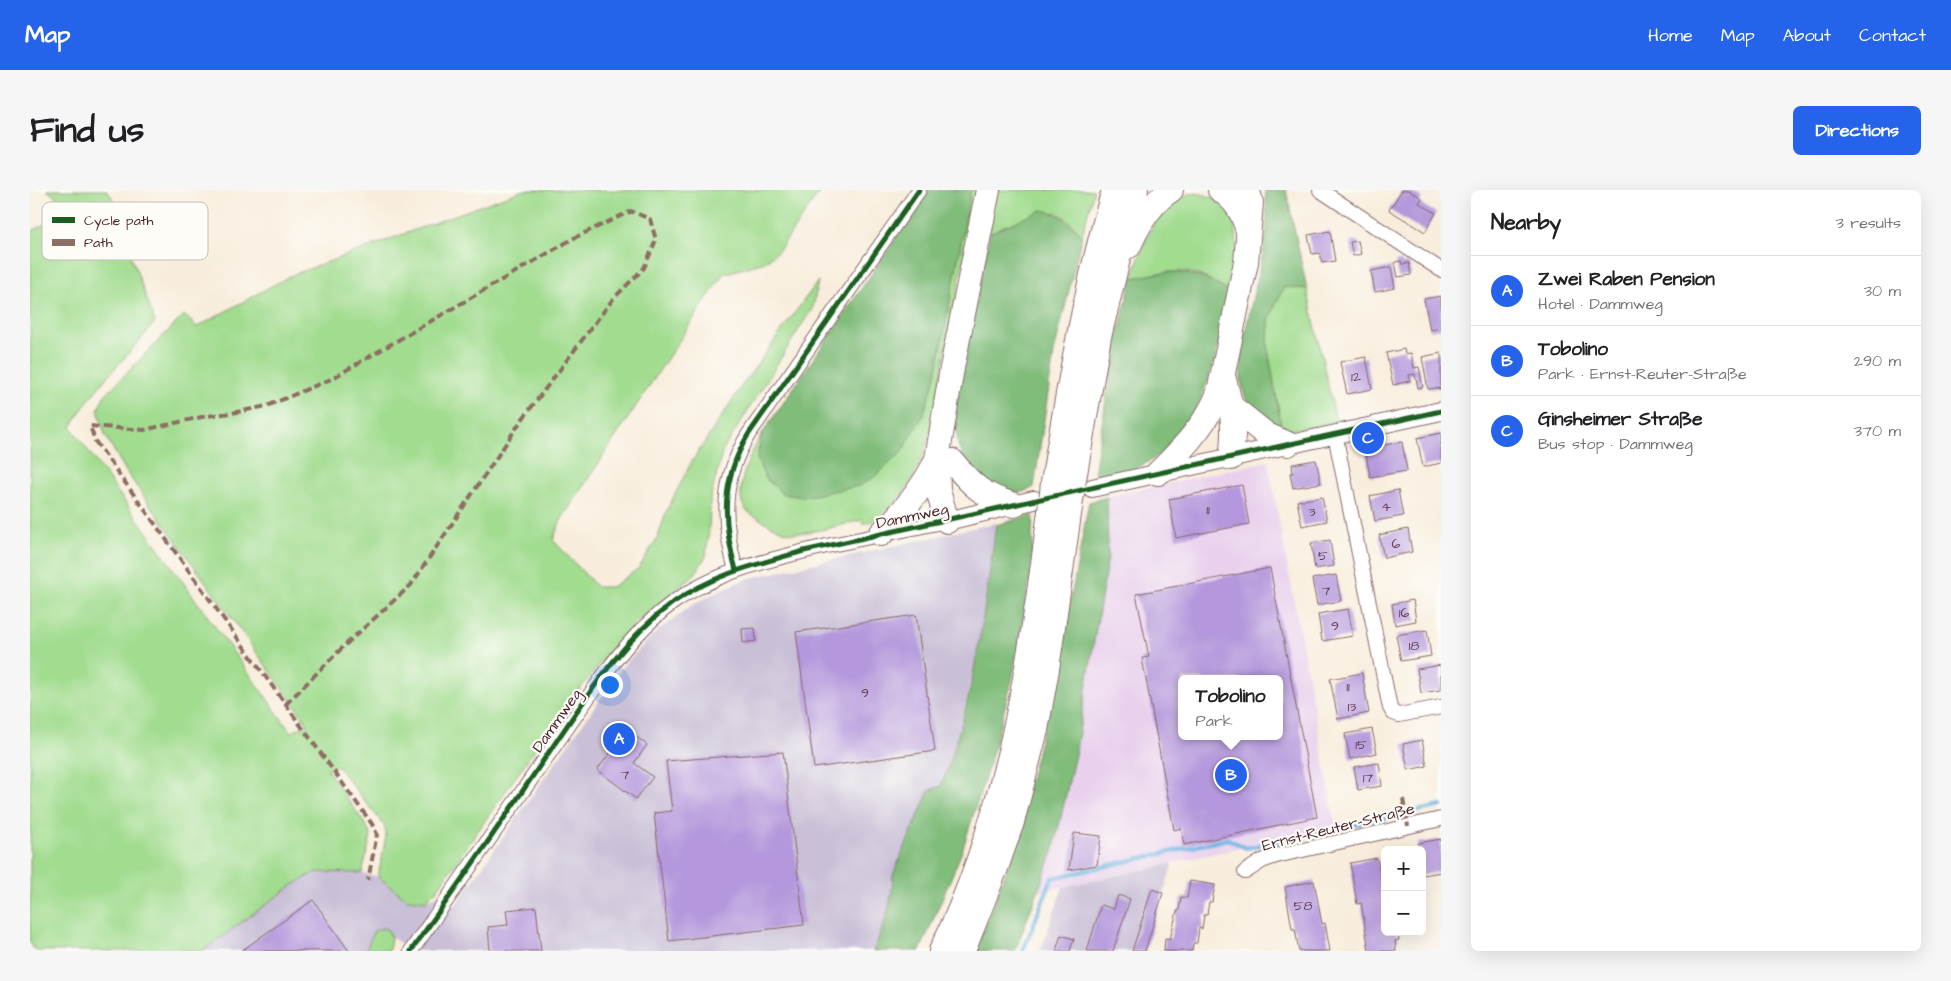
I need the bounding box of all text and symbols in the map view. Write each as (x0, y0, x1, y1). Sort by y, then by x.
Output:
text: Map (25, 18, 70, 52)
text: Home (1648, 23, 1693, 48)
text: Map (1721, 23, 1755, 48)
text: About (1783, 23, 1831, 48)
text: Contact (1859, 23, 1926, 48)
text: Find us (30, 106, 144, 155)
button: Directions (1793, 106, 1921, 155)
legend (42, 202, 208, 260)
text: Nearby (1491, 208, 1561, 237)
text: Cycle path (84, 211, 153, 231)
text: 3 results (1836, 212, 1901, 234)
text: Path (84, 233, 113, 253)
text: Zwei Raben Pension (1538, 266, 1715, 293)
text: A (1502, 280, 1512, 302)
text: 30 m (1864, 280, 1901, 302)
text: Hotel · Dammweg (1538, 293, 1663, 315)
text: Tobolino (1538, 336, 1608, 363)
text: B (1501, 350, 1513, 372)
text: 290 m (1854, 350, 1901, 372)
text: Park · Ernst-Reuter-Straße (1538, 363, 1747, 385)
house number: 12 (1351, 367, 1361, 387)
text: Ginsheimer Straße (1538, 406, 1703, 433)
pin: C (1352, 419, 1384, 457)
text: C (1501, 420, 1513, 442)
text: 370 m (1854, 420, 1901, 442)
text: Bus stop · Dammweg (1538, 433, 1693, 455)
house number: 4 (1381, 497, 1391, 517)
street label: Dammweg (874, 498, 951, 535)
house number: 11 (1206, 500, 1210, 520)
house number: 3 (1308, 502, 1316, 522)
house number: 6 (1392, 534, 1401, 554)
house number: 5 (1318, 546, 1328, 566)
house number: 7 (1322, 581, 1331, 601)
house number: 16 (1399, 603, 1410, 623)
house number: 9 (1331, 616, 1339, 636)
house number: 18 (1409, 636, 1419, 656)
your location (597, 672, 623, 698)
popup (1178, 675, 1283, 740)
house number: 11 (1346, 677, 1350, 697)
house number: 9 (861, 683, 869, 703)
text: Tobolino (1196, 683, 1265, 710)
street label: Dammweg (527, 684, 588, 757)
house number: 13 (1348, 697, 1356, 717)
text: Park (1196, 710, 1233, 732)
pin: A (603, 720, 635, 758)
house number: 15 (1355, 735, 1367, 755)
pin: B (1215, 756, 1247, 794)
house number: 7 (621, 765, 630, 785)
house number: 17 (1363, 768, 1374, 788)
street label: Ernst-Reuter-Straße (1260, 797, 1417, 857)
map controls (1381, 846, 1426, 936)
button: + (1381, 846, 1426, 891)
button: − (1381, 891, 1426, 936)
house number: 58 (1294, 896, 1313, 916)

